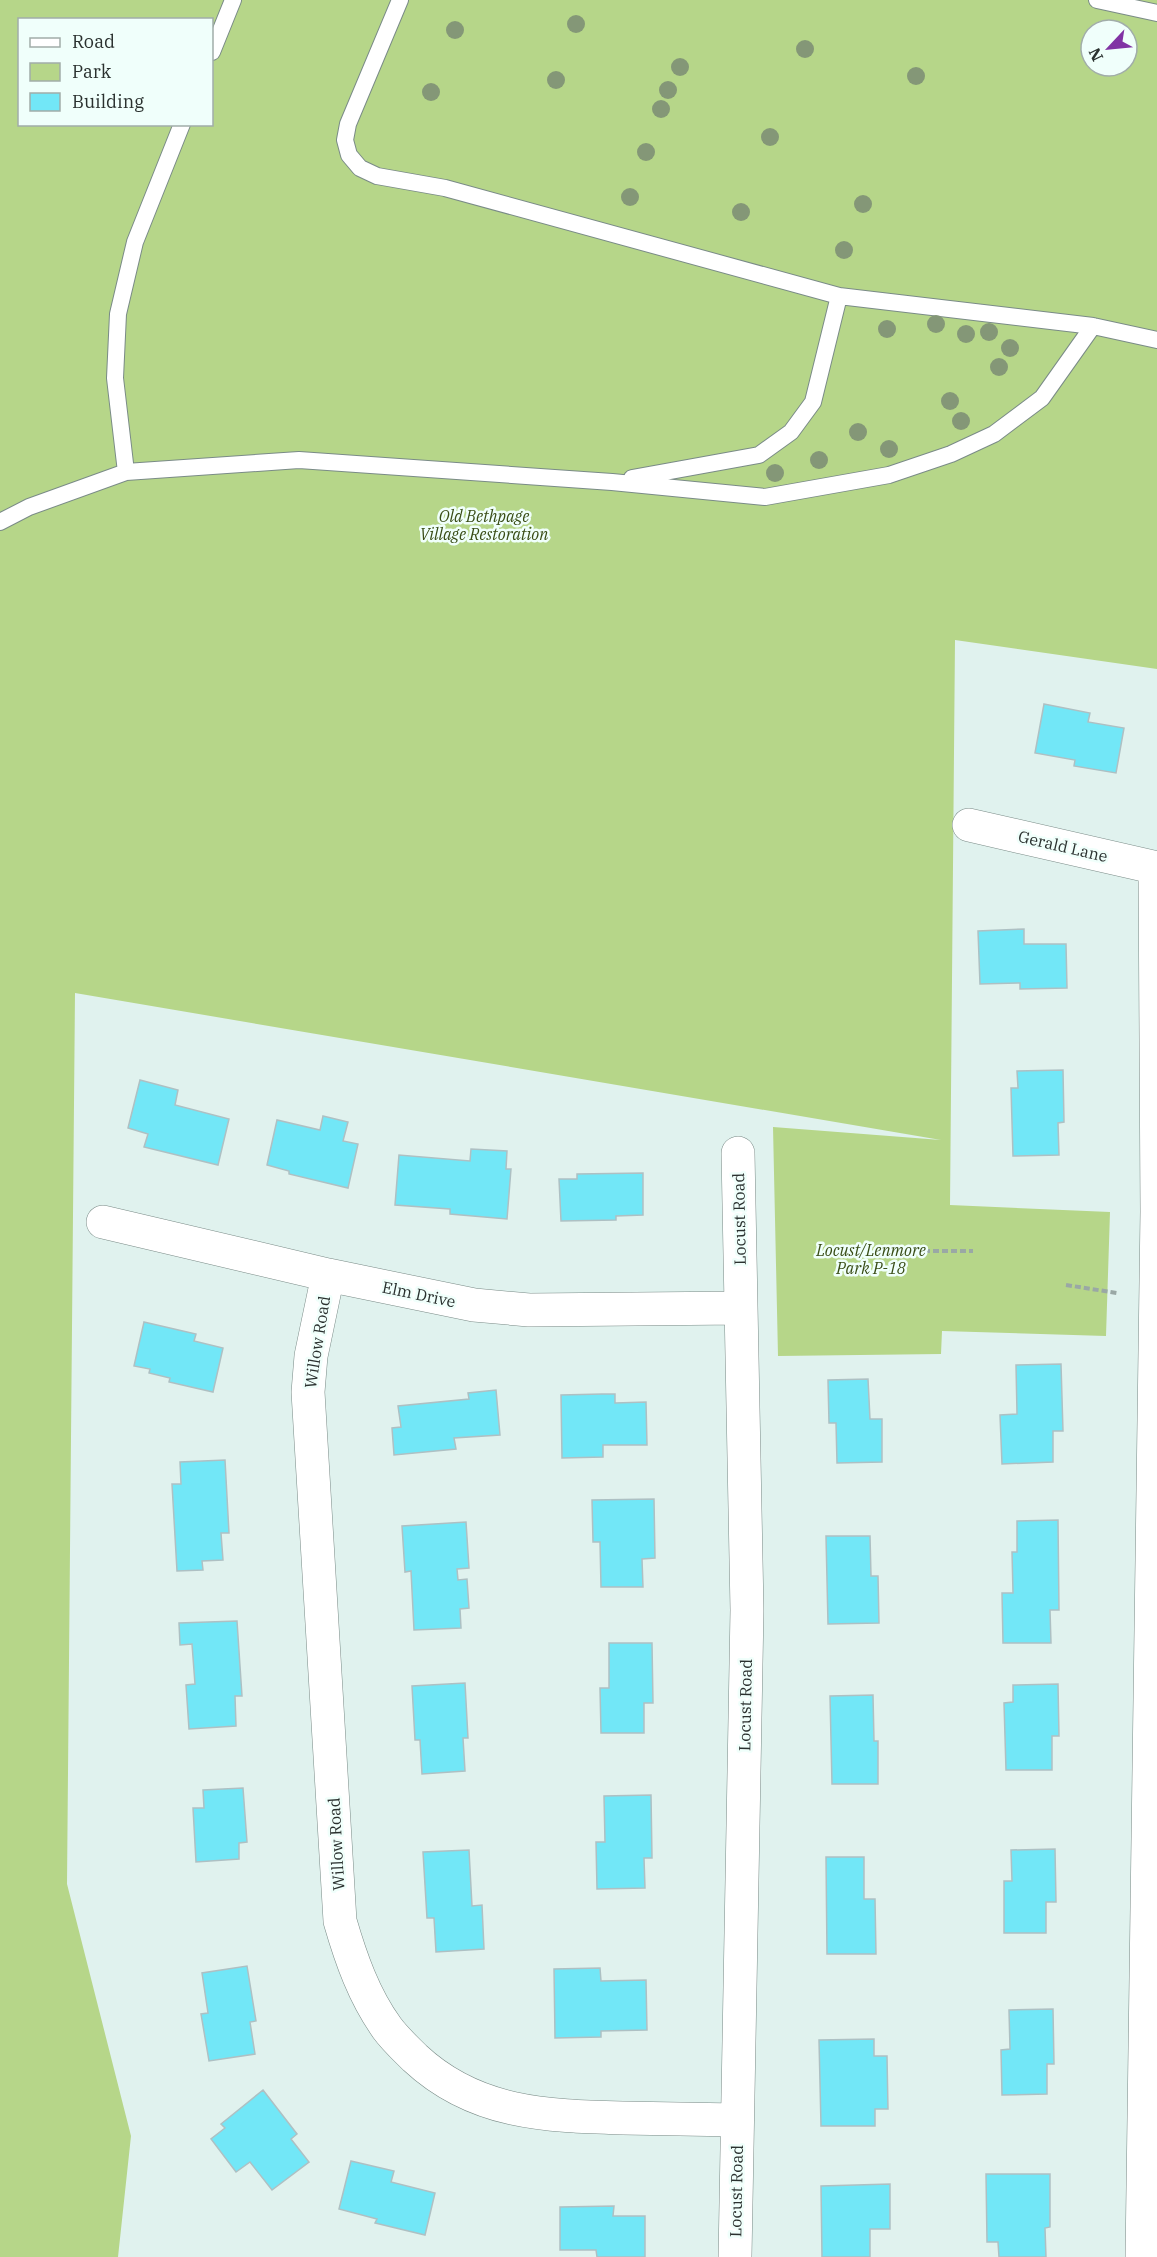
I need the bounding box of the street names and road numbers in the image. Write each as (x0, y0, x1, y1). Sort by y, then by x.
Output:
street label: Gerald Lane (1016, 826, 1110, 866)
street label: Locust Road (728, 1173, 750, 1265)
street label: Elm Drive (381, 1276, 457, 1312)
street label: Willow Road (300, 1294, 334, 1390)
street label: Locust Road (734, 1659, 756, 1751)
street label: Willow Road (324, 1797, 348, 1891)
street label: Locust Road (725, 2145, 747, 2237)

